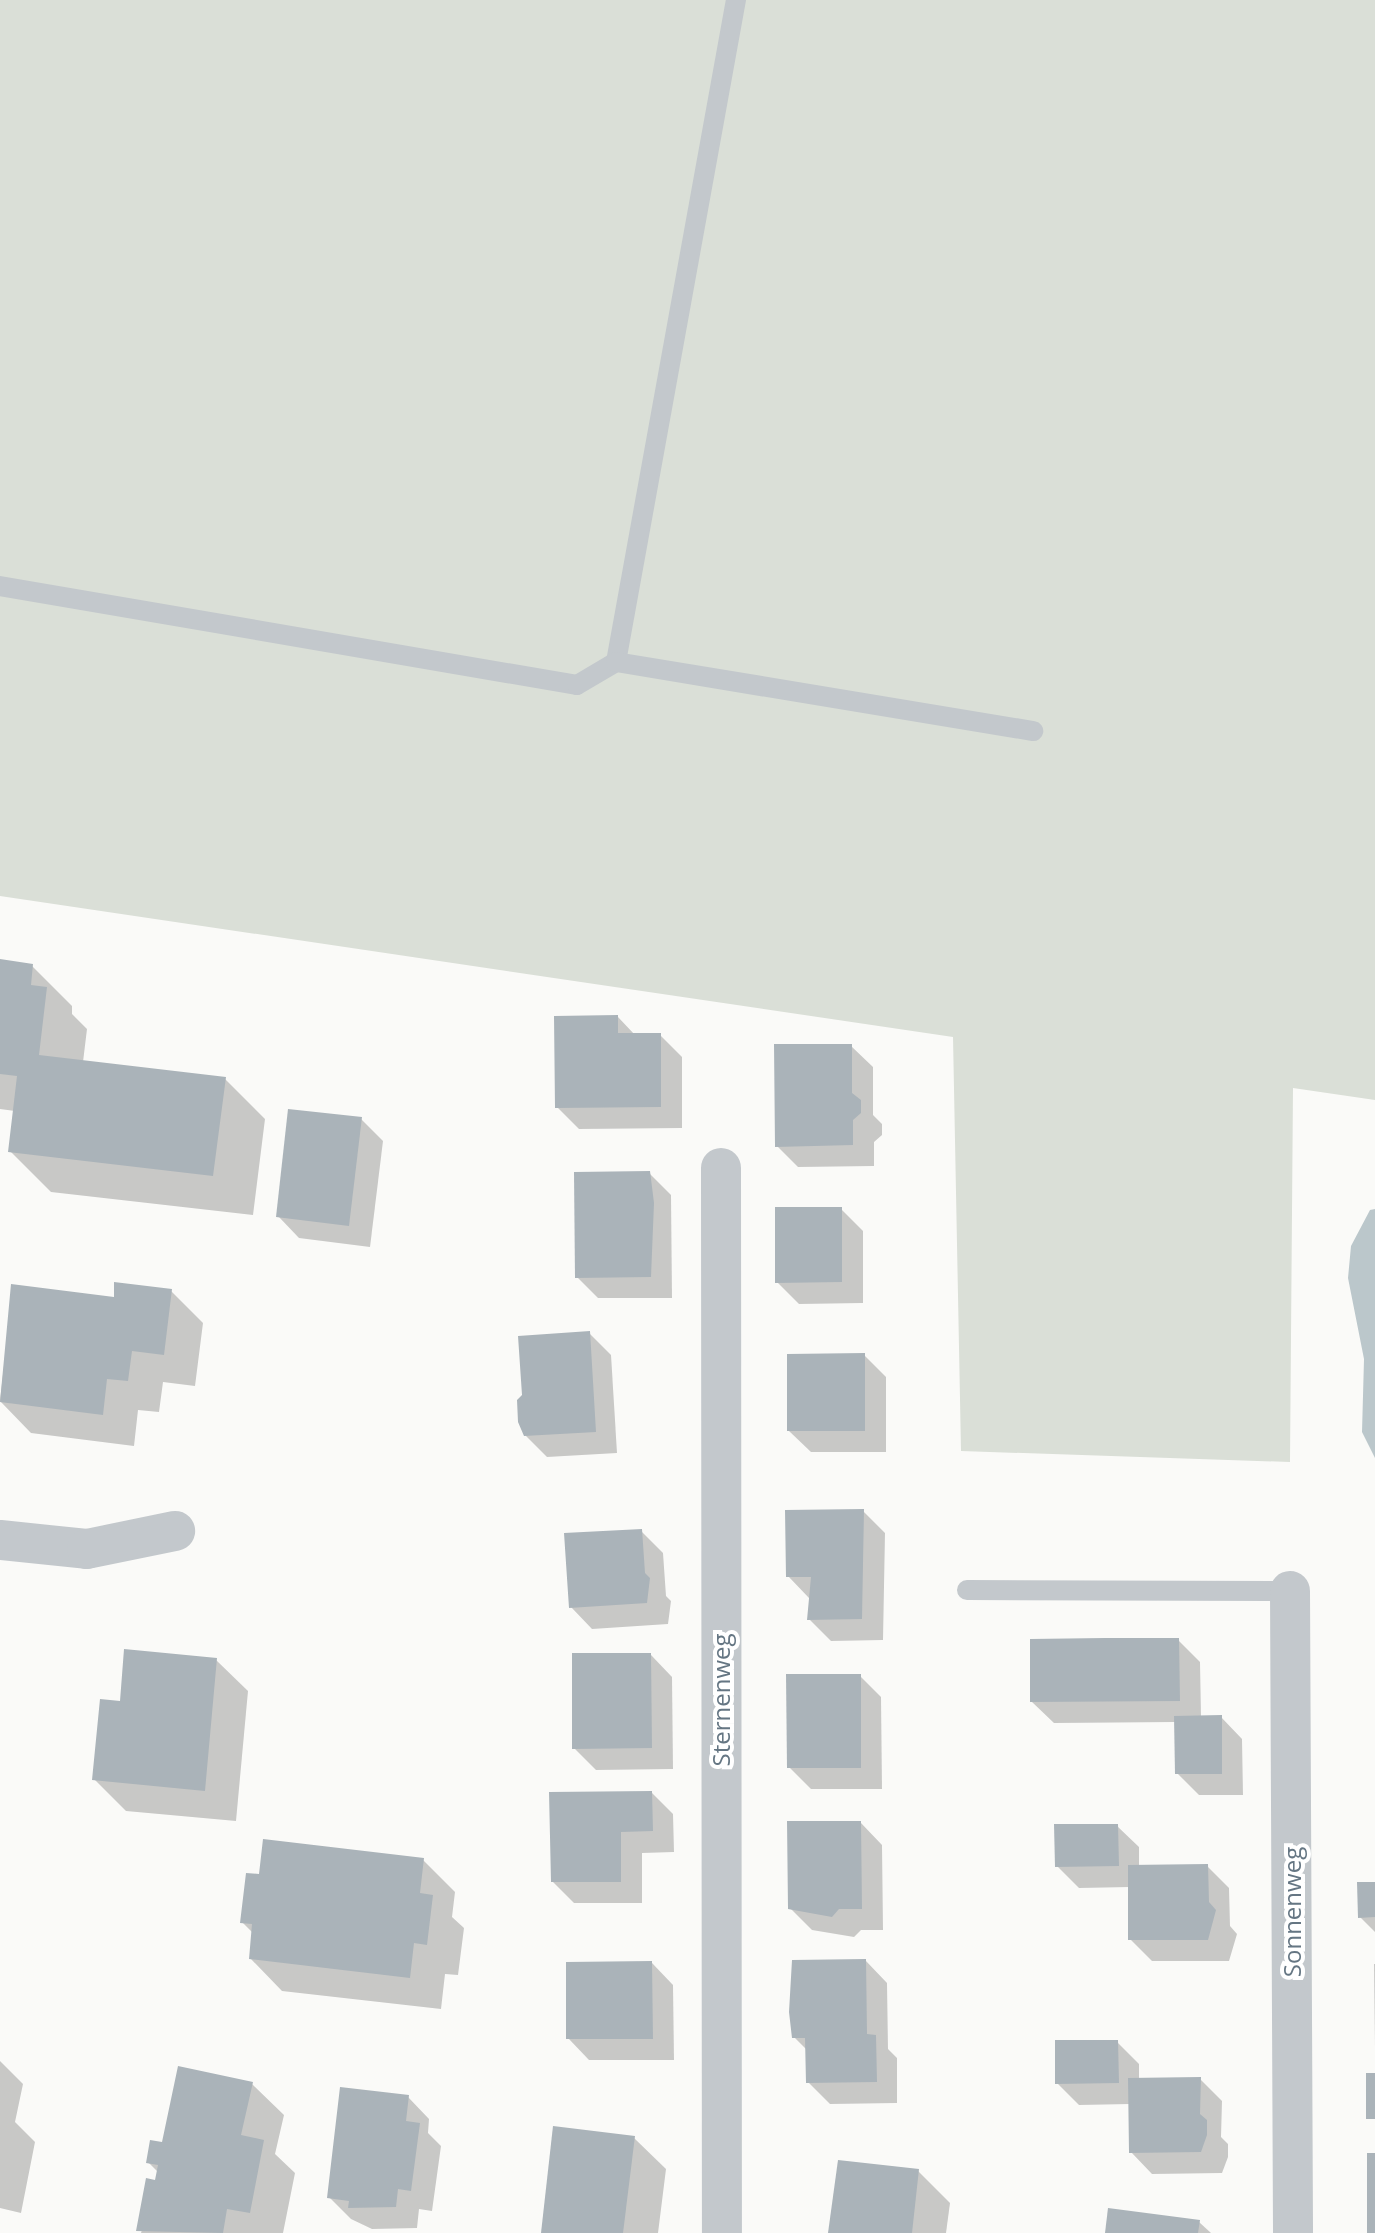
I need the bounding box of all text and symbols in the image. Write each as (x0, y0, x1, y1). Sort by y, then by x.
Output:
street label: Sternenweg (707, 1633, 735, 1767)
street label: Sonnenweg (1278, 1847, 1306, 1977)

